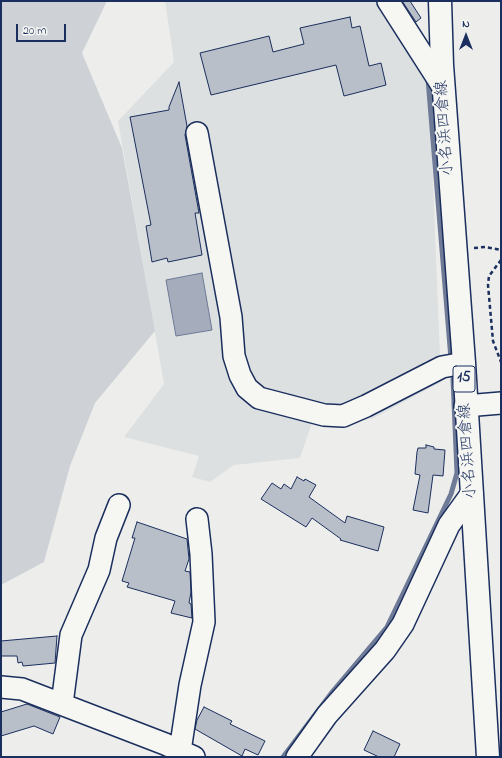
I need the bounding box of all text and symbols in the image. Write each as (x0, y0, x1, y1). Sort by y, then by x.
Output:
scale bar (18, 16, 68, 42)
north arrow (446, 16, 486, 56)
text: N (462, 16, 470, 32)
text: 20 m (23, 22, 46, 40)
street label: 小名浜四倉線 (433, 79, 459, 177)
road number: 15 (453, 366, 475, 392)
street label: 小名浜四倉線 (456, 402, 482, 500)

